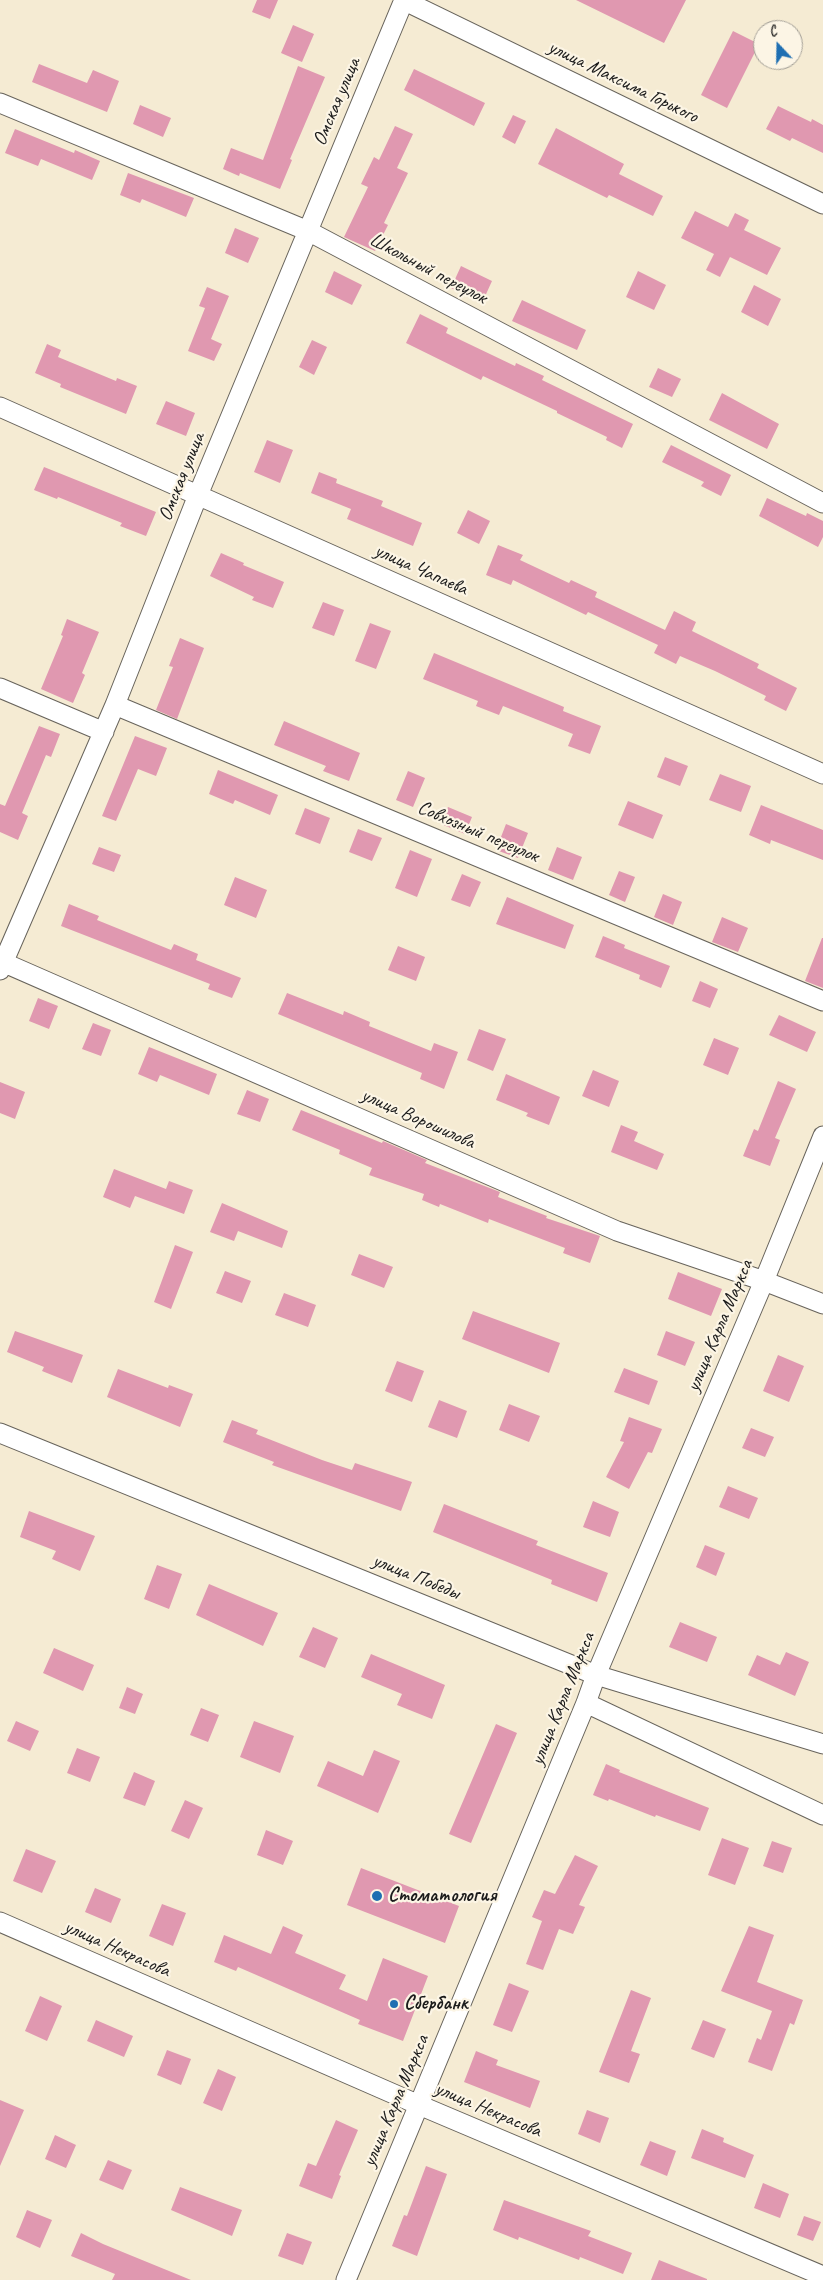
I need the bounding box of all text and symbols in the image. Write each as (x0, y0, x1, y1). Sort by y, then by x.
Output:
north arrow (753, 20, 803, 70)
text: С (767, 22, 779, 41)
street label: улица Максима Горького (544, 35, 702, 129)
street label: Омская улица (308, 55, 366, 149)
street label: Школьный переулок (365, 228, 491, 310)
street label: Омская улица (153, 429, 211, 525)
street label: улица Чапаева (371, 539, 471, 601)
street label: Совхозный переулок (414, 796, 542, 868)
street label: улица Ворошилова (358, 1083, 478, 1155)
street label: улица Карла Маркса (681, 1257, 759, 1395)
street label: улица Победы (369, 1549, 463, 1605)
street label: улица Карла Маркса (526, 1629, 600, 1769)
place label: Стоматология (388, 1884, 497, 1908)
marker: Стоматология (370, 1889, 384, 1903)
street label: улица Некрасова (60, 1915, 174, 1983)
place label: Сбербанк (404, 1992, 468, 2016)
marker: Сбербанк (388, 1998, 400, 2010)
street label: улица Карла Маркса (357, 2032, 435, 2170)
street label: улица Некрасова (431, 2077, 545, 2143)

